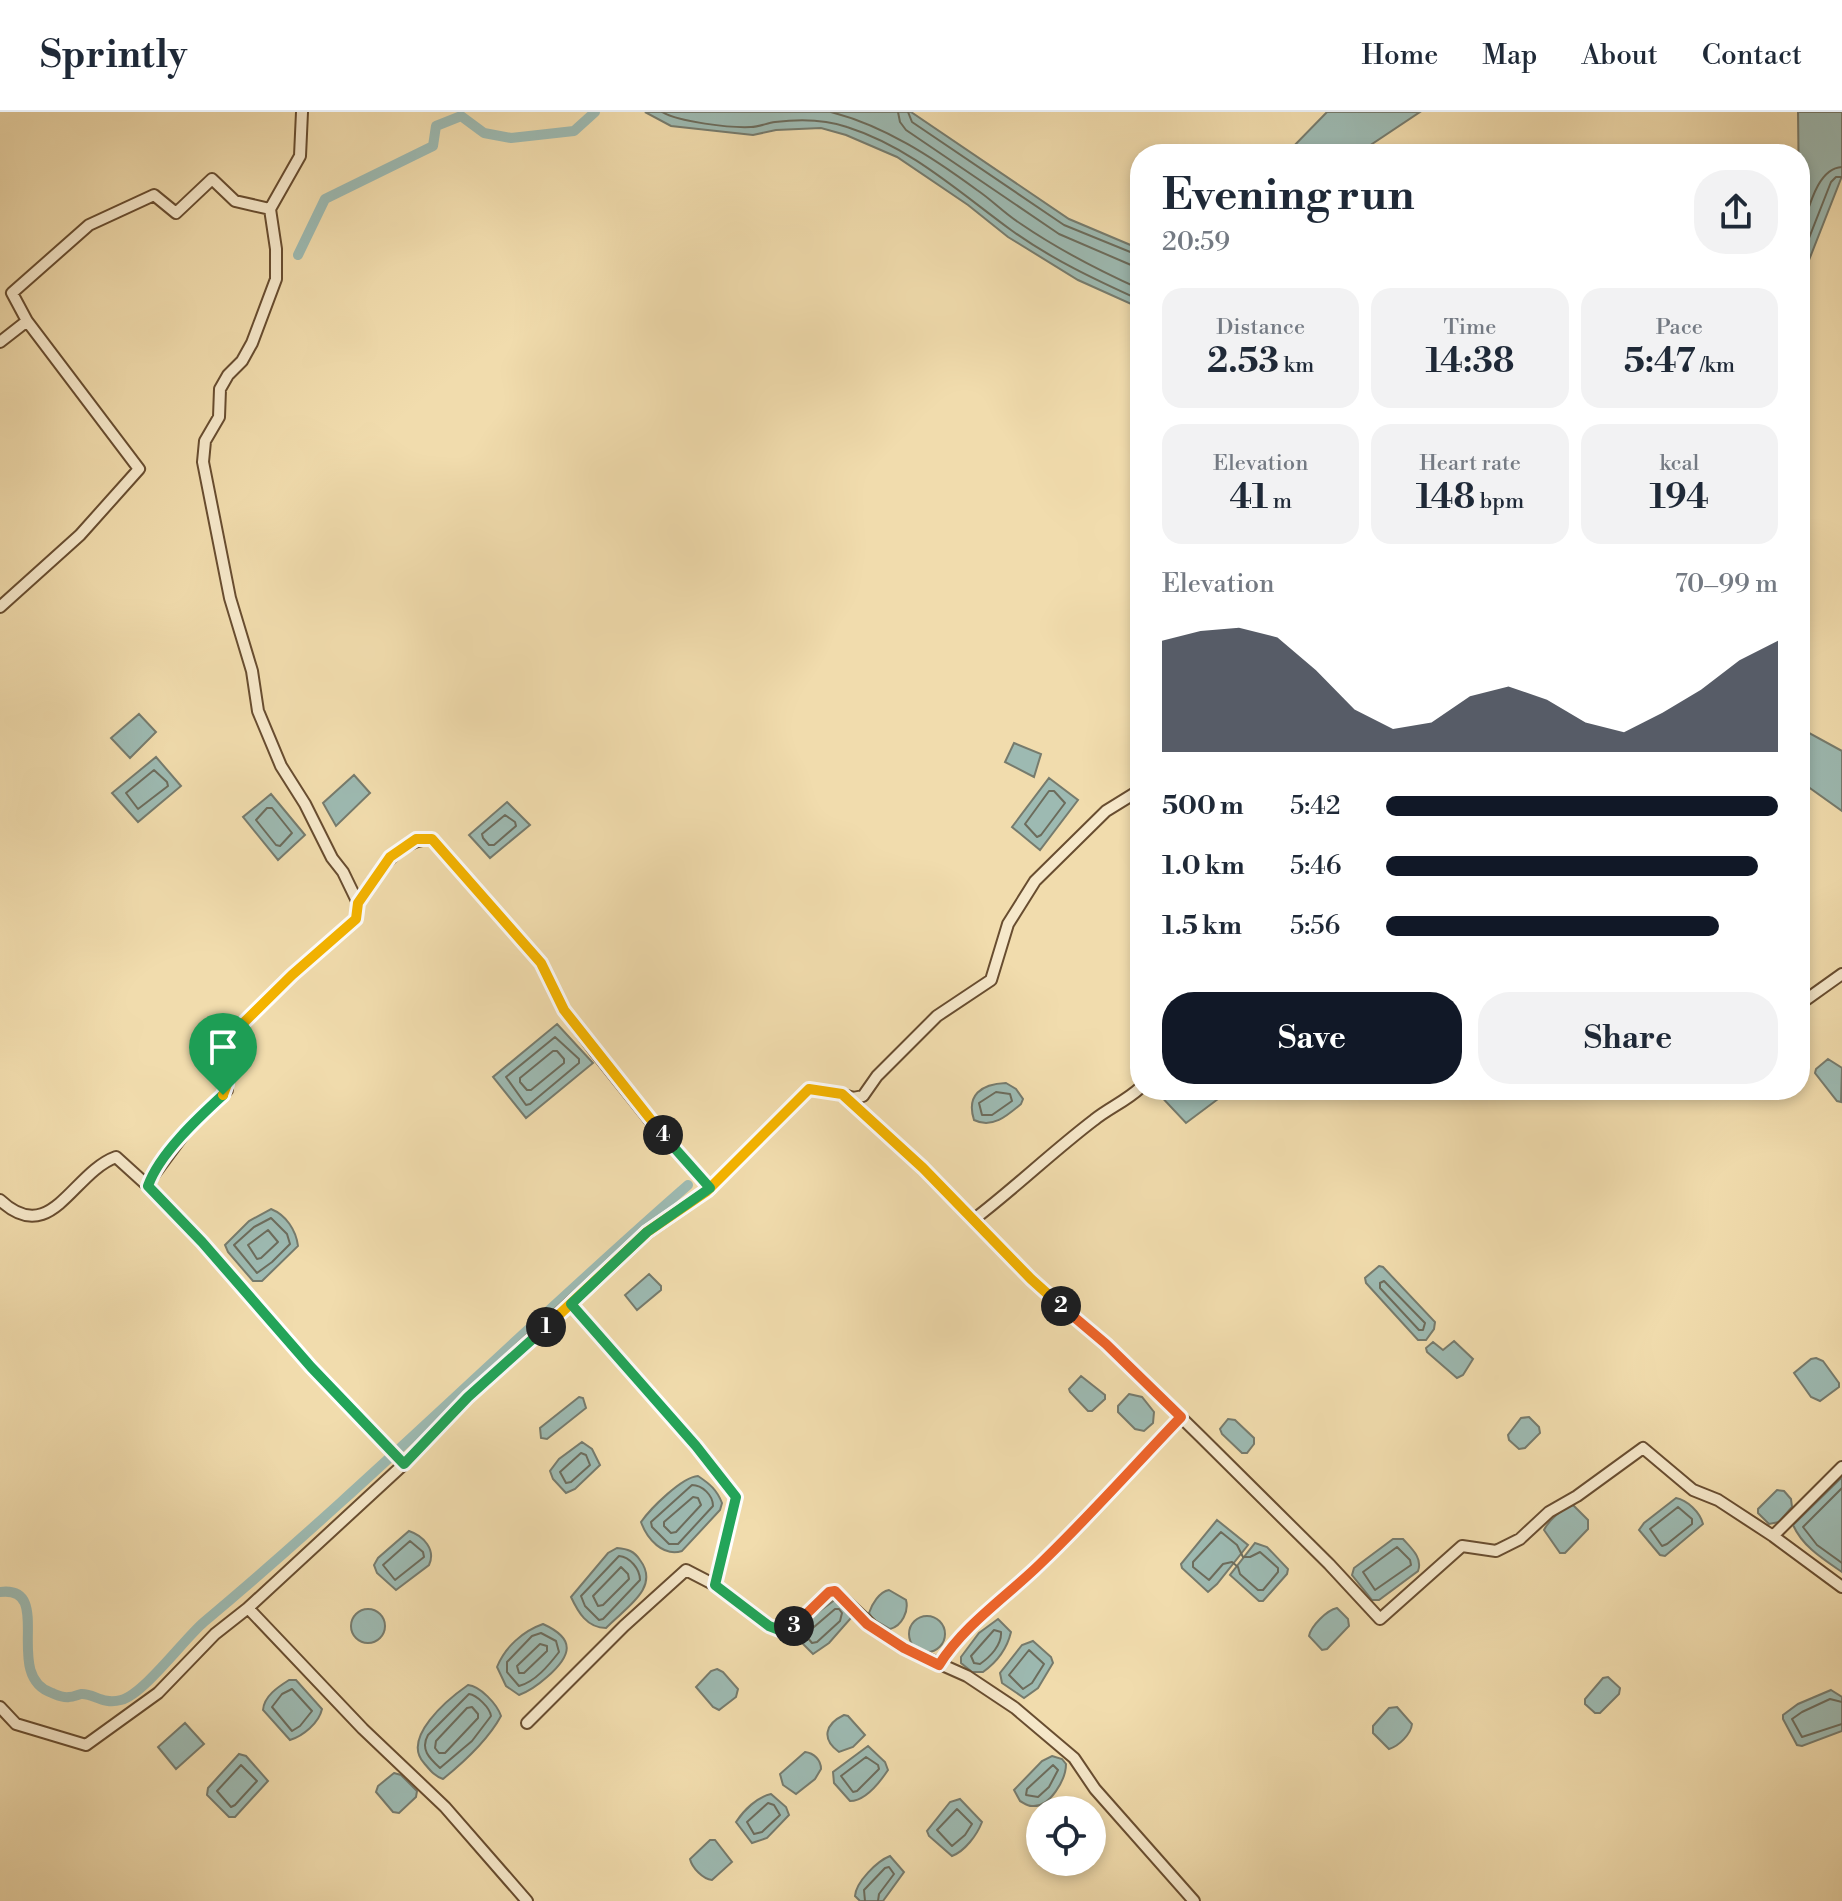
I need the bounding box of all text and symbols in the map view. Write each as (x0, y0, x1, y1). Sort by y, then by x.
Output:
text: Sprintly (40, 32, 187, 79)
text: Home (1362, 38, 1438, 73)
text: Map (1482, 38, 1537, 73)
text: About (1581, 38, 1658, 73)
text: Contact (1702, 38, 1802, 73)
text: Evening run (1162, 168, 1415, 223)
button: share (1694, 170, 1778, 254)
text: 20:59 (1162, 226, 1230, 258)
text: Distance (1216, 314, 1305, 341)
text: Time (1444, 314, 1496, 341)
text: Pace (1656, 314, 1703, 341)
text: 2.53 (1207, 341, 1279, 383)
text: 14:38 (1425, 341, 1515, 383)
text: 5:47 (1624, 341, 1695, 383)
text: km (1279, 352, 1314, 379)
text: /km (1695, 352, 1735, 379)
text: Elevation (1213, 450, 1308, 477)
text: Heart rate (1419, 450, 1521, 477)
text: kcal (1659, 450, 1699, 477)
text: 41 (1229, 477, 1268, 519)
text: 148 (1416, 477, 1475, 519)
text: 194 (1650, 477, 1709, 519)
text: m (1268, 488, 1292, 515)
text: bpm (1475, 488, 1524, 515)
text: Elevation (1162, 568, 1275, 600)
text: 70–99 m (1675, 568, 1778, 600)
text: 500 m (1162, 790, 1244, 822)
text: 5:42 (1290, 790, 1341, 822)
text: 1.0 km (1162, 850, 1245, 882)
text: 5:46 (1290, 850, 1341, 882)
text: 1.5 km (1162, 910, 1242, 942)
text: 5:56 (1290, 910, 1340, 942)
button: Save (1162, 992, 1462, 1084)
button: Share (1478, 992, 1778, 1084)
pin (189, 1013, 257, 1095)
icon: arrive (201, 1025, 245, 1069)
pin: 4 (643, 1115, 683, 1155)
text: 4 (656, 1121, 670, 1148)
pin: 2 (1041, 1286, 1081, 1326)
text: 2 (1054, 1292, 1068, 1319)
pin: 1 (526, 1307, 566, 1347)
text: 1 (541, 1313, 551, 1340)
pin: 3 (774, 1606, 814, 1646)
text: 3 (787, 1612, 801, 1639)
map controls (1026, 1796, 1106, 1876)
button: locate (1026, 1796, 1106, 1876)

